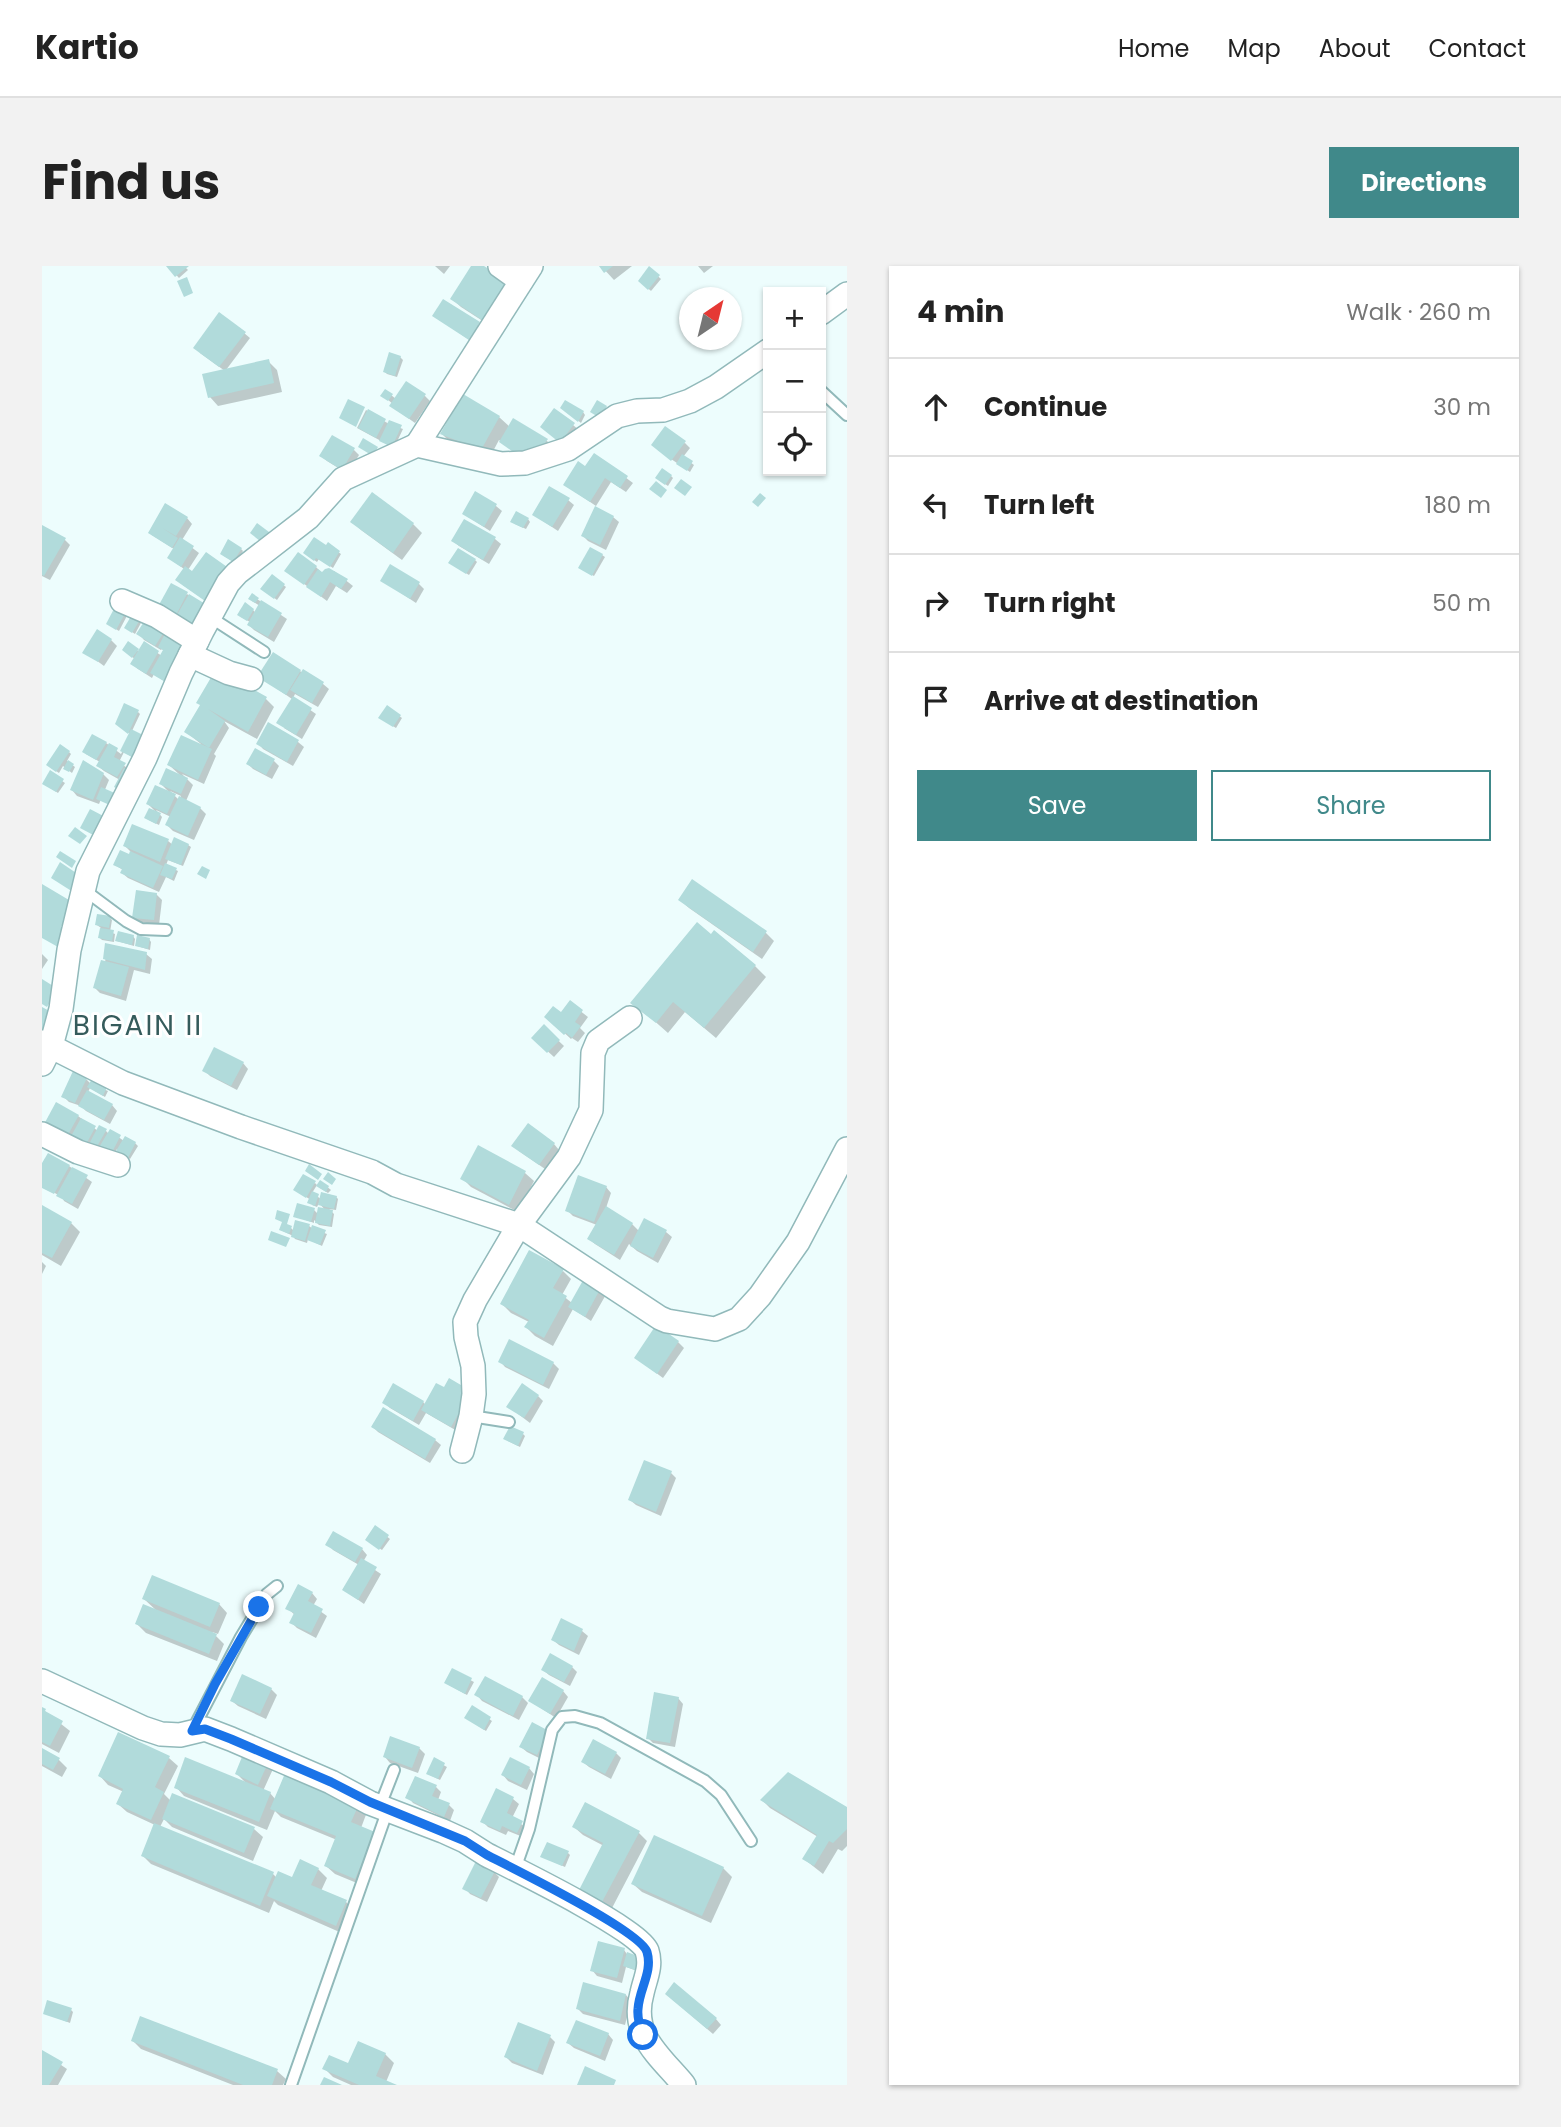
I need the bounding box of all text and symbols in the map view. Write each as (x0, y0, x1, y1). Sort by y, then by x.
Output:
text: Kartio (35, 24, 139, 71)
text: Home (1118, 32, 1190, 65)
text: Map (1228, 32, 1281, 65)
text: About (1319, 32, 1390, 65)
text: Contact (1428, 32, 1526, 65)
button: Directions (1329, 147, 1519, 218)
text: Find us (42, 148, 220, 216)
north arrow (679, 287, 742, 350)
map controls (763, 287, 826, 476)
button: + (763, 287, 826, 350)
text: 4 min (917, 290, 1005, 333)
text: Walk · 260 m (1346, 296, 1491, 328)
button: − (763, 350, 826, 413)
icon: ahead (917, 388, 955, 426)
text: Continue (984, 389, 1107, 425)
text: 30 m (1433, 391, 1491, 423)
button: locate (763, 413, 826, 476)
icon: left (917, 486, 955, 524)
text: Turn left (984, 487, 1095, 523)
text: 180 m (1425, 489, 1491, 521)
icon: right (917, 584, 955, 622)
text: Turn right (984, 585, 1116, 621)
text: 50 m (1432, 587, 1491, 619)
icon: arrive (917, 682, 955, 720)
text: Arrive at destination (984, 683, 1259, 719)
button: Save (917, 770, 1197, 841)
button: Share (1211, 770, 1491, 841)
district label: BIGAIN II (73, 1006, 203, 1045)
route end (243, 1591, 274, 1622)
route start (627, 2019, 658, 2050)

